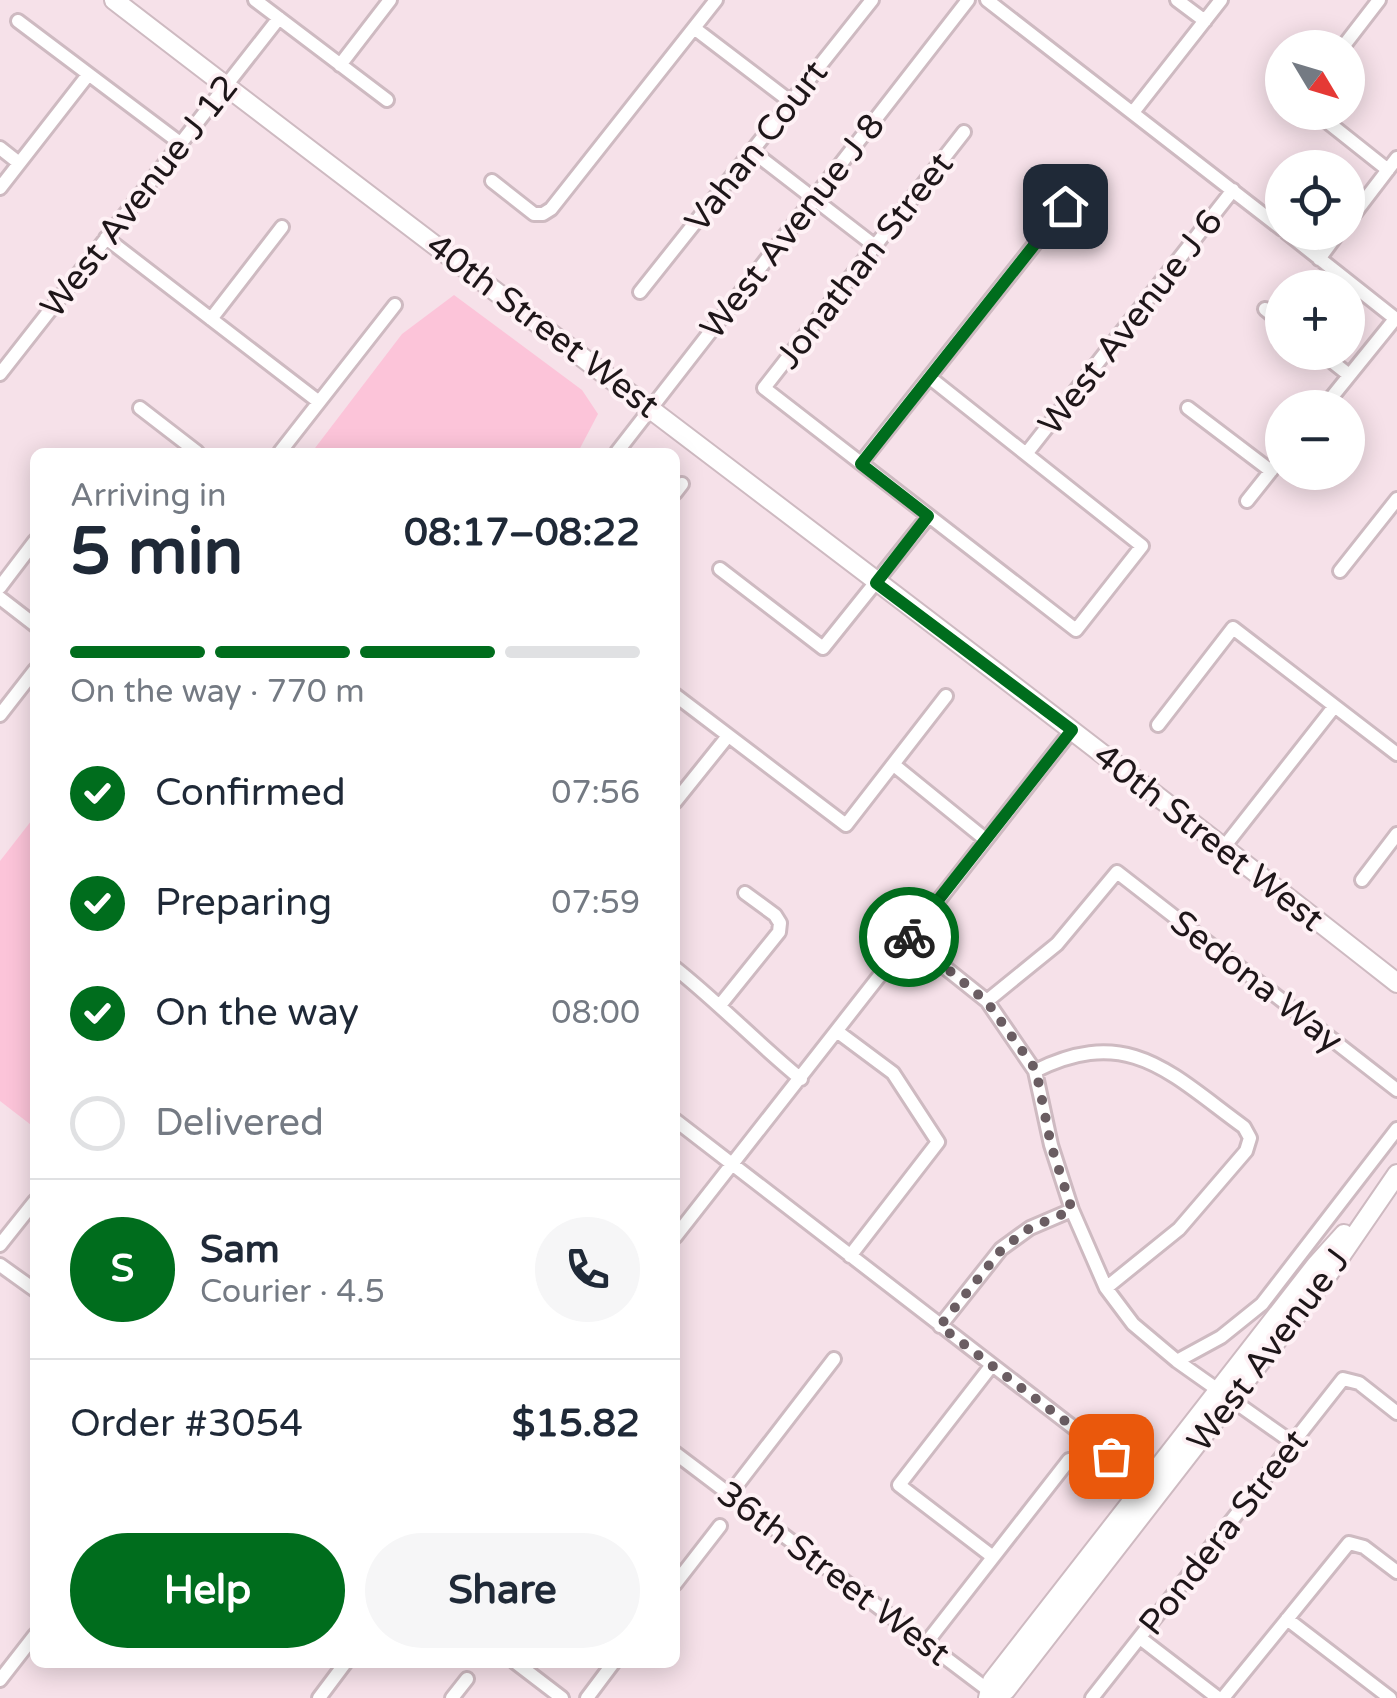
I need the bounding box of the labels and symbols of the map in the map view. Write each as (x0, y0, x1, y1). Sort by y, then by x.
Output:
north arrow (1265, 30, 1365, 130)
street label: Vahan Court (677, 52, 837, 241)
street label: West Avenue J 12 (32, 67, 248, 326)
street label: West Avenue J 8 (692, 106, 894, 348)
street label: Jonathan Street (767, 144, 962, 377)
pin (1023, 164, 1108, 249)
street label: West Avenue J 6 (1030, 202, 1232, 444)
street label: 40th Street West (418, 225, 667, 427)
street label: 40th Street West (1085, 735, 1332, 941)
courier (859, 887, 959, 987)
street label: Sedona Way (1162, 902, 1351, 1062)
street label: West Avenue J (1179, 1241, 1359, 1460)
pin (1069, 1414, 1154, 1499)
street label: Pondera Street (1130, 1421, 1317, 1644)
street label: 36th Street West (709, 1473, 958, 1675)

